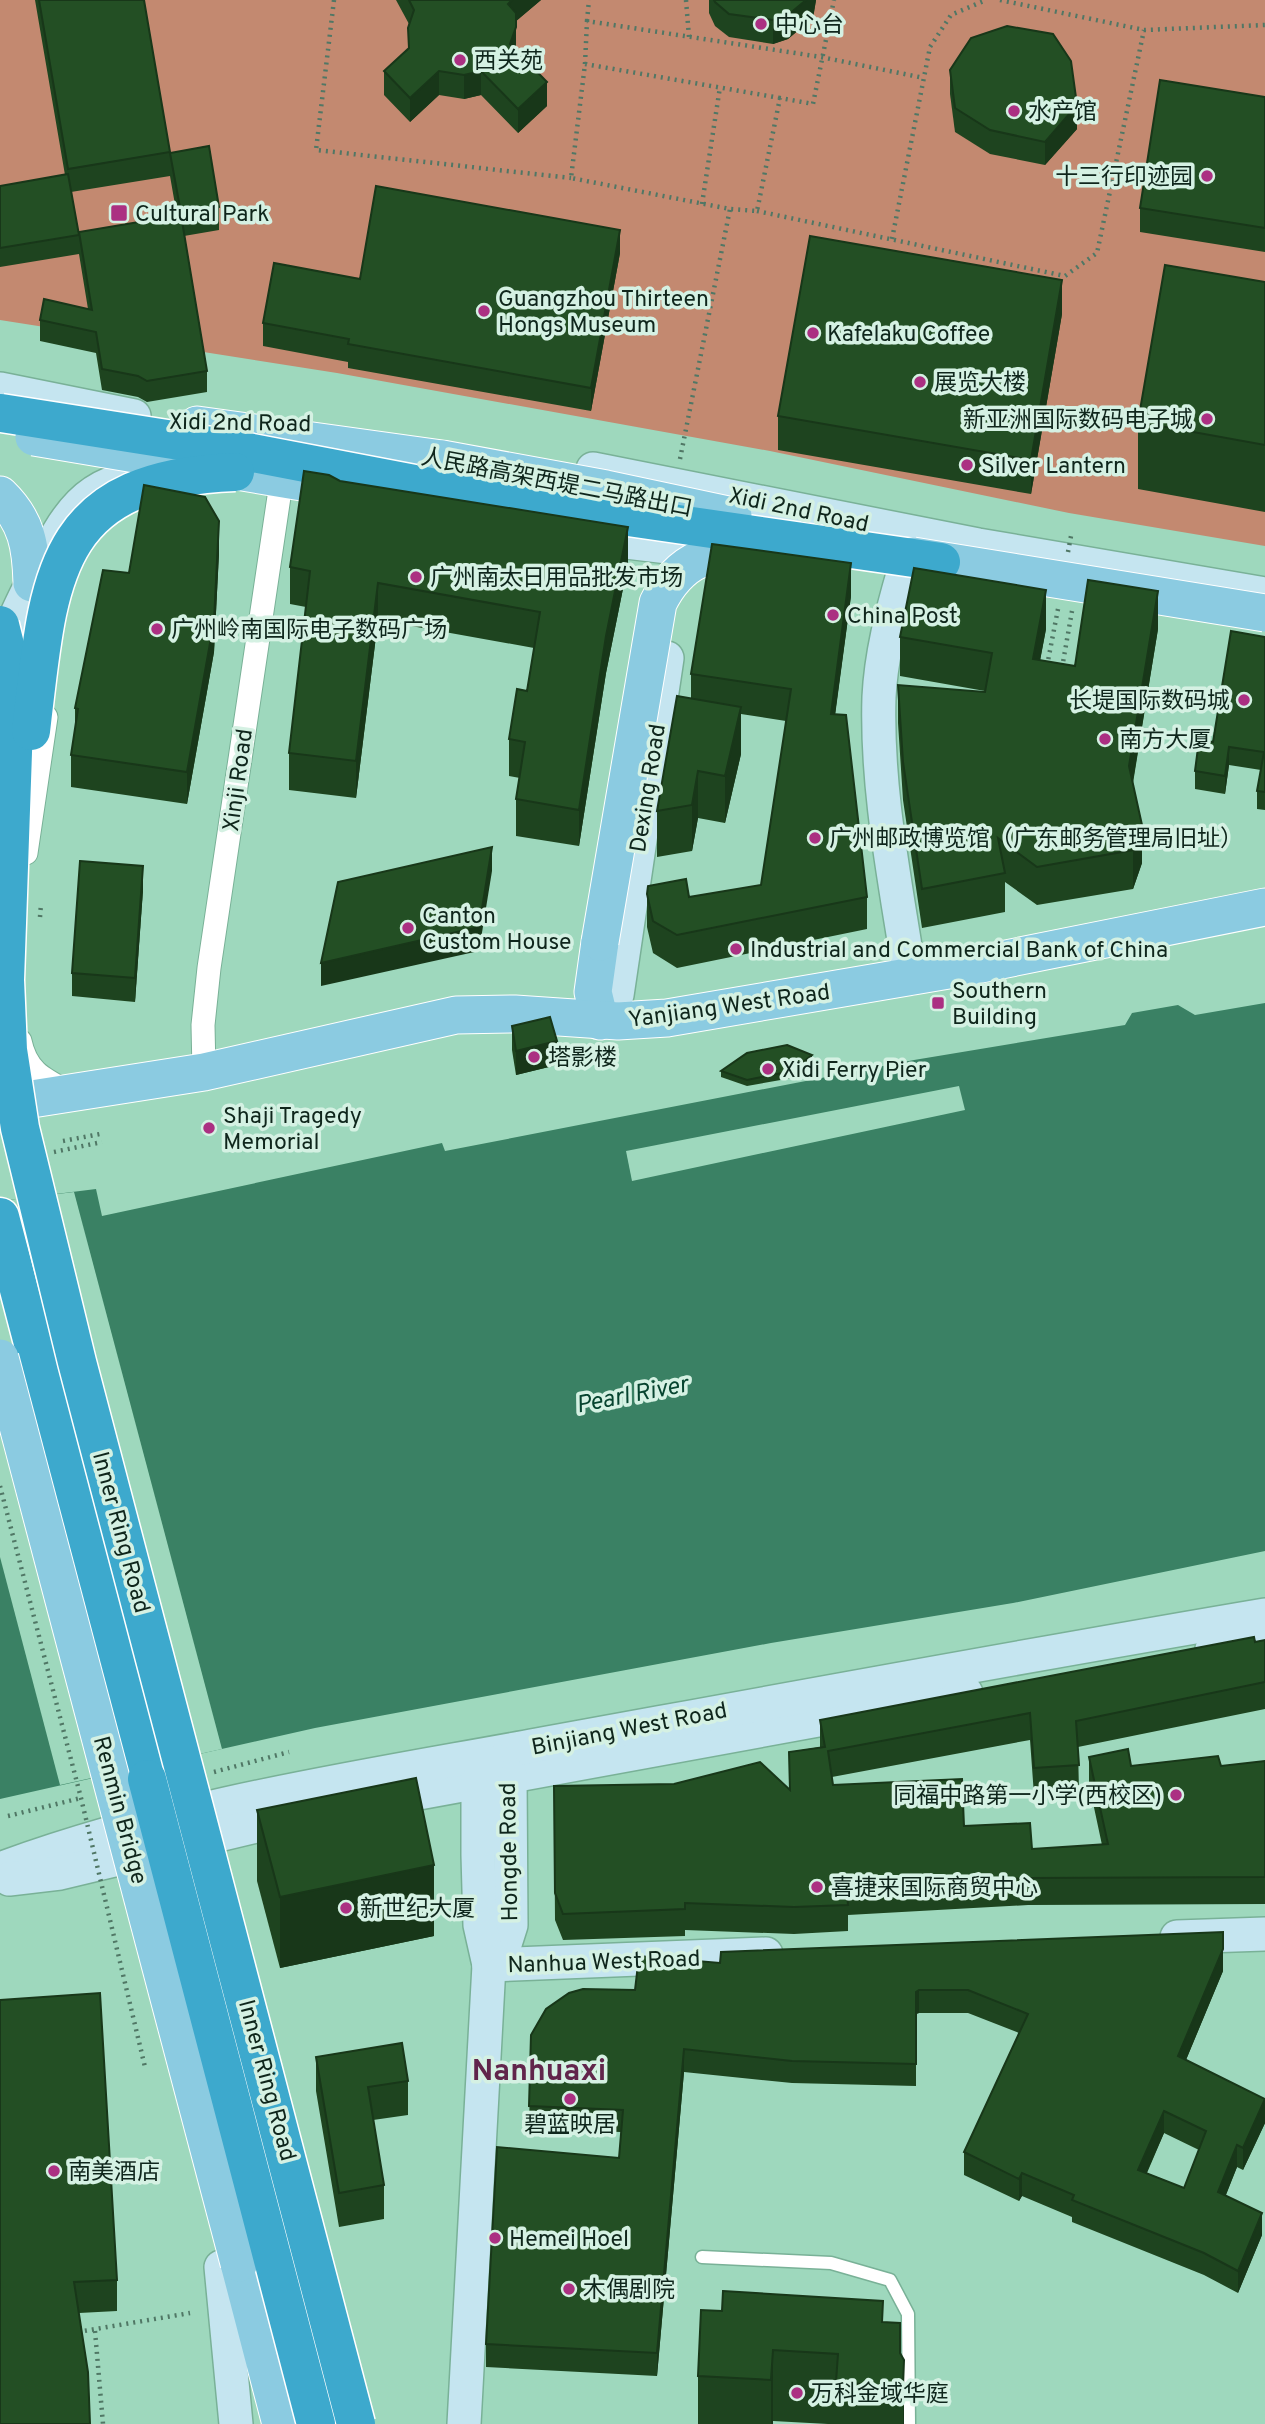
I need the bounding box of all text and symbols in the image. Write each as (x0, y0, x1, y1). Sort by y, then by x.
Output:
place label: 中心台 (775, 12, 844, 41)
marker: 中心台 (753, 16, 769, 32)
place label: 西关苑 (474, 48, 543, 77)
marker: 西关苑 (452, 52, 468, 68)
place label: 水产馆 (1028, 99, 1097, 128)
marker: 水产馆 (1006, 103, 1022, 119)
place label: 十三行印迹园 (1055, 164, 1193, 193)
marker: 十三行印迹园 (1199, 168, 1215, 184)
place label: Cultural Park (135, 201, 270, 230)
marker: Cultural Park (109, 203, 129, 223)
place label: Guangzhou Thirteen Hongs Museum (498, 286, 709, 341)
marker: Guangzhou Thirteen Hongs Museum (476, 303, 492, 319)
place label: Kafelaku Coffee (827, 321, 990, 350)
marker: Kafelaku Coffee (805, 325, 821, 341)
place label: 展览大楼 (934, 370, 1026, 399)
marker: 展览大楼 (912, 374, 928, 390)
place label: 新亚洲国际数码电子城 (963, 407, 1193, 436)
street label: Xidi 2nd Road (169, 409, 311, 440)
marker: 新亚洲国际数码电子城 (1199, 411, 1215, 427)
street label: 人民路高架西堤二马路出口 (418, 444, 695, 525)
place label: Silver Lantern (981, 453, 1126, 482)
marker: Silver Lantern (959, 457, 975, 473)
street label: Xidi 2nd Road (726, 482, 871, 540)
place label: 广州南太日用品批发市场 (430, 565, 683, 594)
marker: 广州南太日用品批发市场 (408, 569, 424, 585)
place label: China Post (847, 603, 958, 632)
marker: China Post (825, 607, 841, 623)
place label: 广州岭南国际电子数码广场 (171, 617, 447, 646)
marker: 广州岭南国际电子数码广场 (149, 621, 165, 637)
place label: 长堤国际数码城 (1069, 688, 1230, 717)
marker: 长堤国际数码城 (1236, 692, 1252, 708)
street label: Dexing Road (625, 722, 674, 855)
street label: Xinji Road (218, 727, 261, 834)
place label: 南方大厦 (1119, 727, 1211, 756)
marker: 南方大厦 (1097, 731, 1113, 747)
place label: 广州邮政博览馆（广东邮务管理局旧址） (829, 826, 1243, 855)
marker: 广州邮政博览馆（广东邮务管理局旧址） (807, 830, 823, 846)
place label: Canton Custom House (422, 903, 571, 958)
marker: Canton Custom House (400, 920, 416, 936)
place label: Industrial and Commercial Bank of China (750, 937, 1168, 966)
marker: Industrial and Commercial Bank of China (728, 941, 744, 957)
place label: Southern Building (952, 978, 1047, 1033)
street label: Yanjiang West Road (627, 979, 832, 1036)
marker: Southern Building (930, 995, 946, 1011)
place label: 塔影楼 (548, 1045, 617, 1074)
marker: 塔影楼 (526, 1049, 542, 1065)
place label: Xidi Ferry Pier (782, 1057, 927, 1086)
marker: Xidi Ferry Pier (760, 1061, 776, 1077)
place label: Shaji Tragedy Memorial (223, 1103, 362, 1158)
marker: Shaji Tragedy Memorial (201, 1120, 217, 1136)
water label: Pearl River (574, 1370, 693, 1422)
street label: Inner Ring Road (84, 1449, 155, 1617)
street label: Binjiang West Road (529, 1697, 730, 1764)
street label: Renmin Bridge (85, 1733, 152, 1888)
street label: Hongde Road (495, 1782, 526, 1922)
place label: 同福中路第一小学(西校区) (893, 1783, 1162, 1812)
marker: 同福中路第一小学(西校区) (1168, 1787, 1184, 1803)
place label: 喜捷来国际商贸中心 (831, 1875, 1038, 1904)
marker: 喜捷来国际商贸中心 (809, 1879, 825, 1895)
place label: 新世纪大厦 (360, 1896, 475, 1925)
marker: 新世纪大厦 (338, 1900, 354, 1916)
street label: Nanhua West Road (507, 1946, 701, 1981)
street label: Inner Ring Road (230, 1997, 301, 2165)
district label: Nanhuaxi (472, 2054, 606, 2091)
marker: 碧蓝映居 (562, 2091, 578, 2107)
place label: 碧蓝映居 (524, 2112, 616, 2141)
place label: 南美酒店 (68, 2159, 160, 2188)
marker: 南美酒店 (46, 2163, 62, 2179)
place label: Hemei Hoel (509, 2226, 629, 2255)
marker: Hemei Hoel (487, 2230, 503, 2246)
place label: 木偶剧院 (583, 2277, 675, 2306)
marker: 木偶剧院 (561, 2281, 577, 2297)
place label: 万科金域华庭 (811, 2381, 949, 2410)
marker: 万科金域华庭 (789, 2385, 805, 2401)

